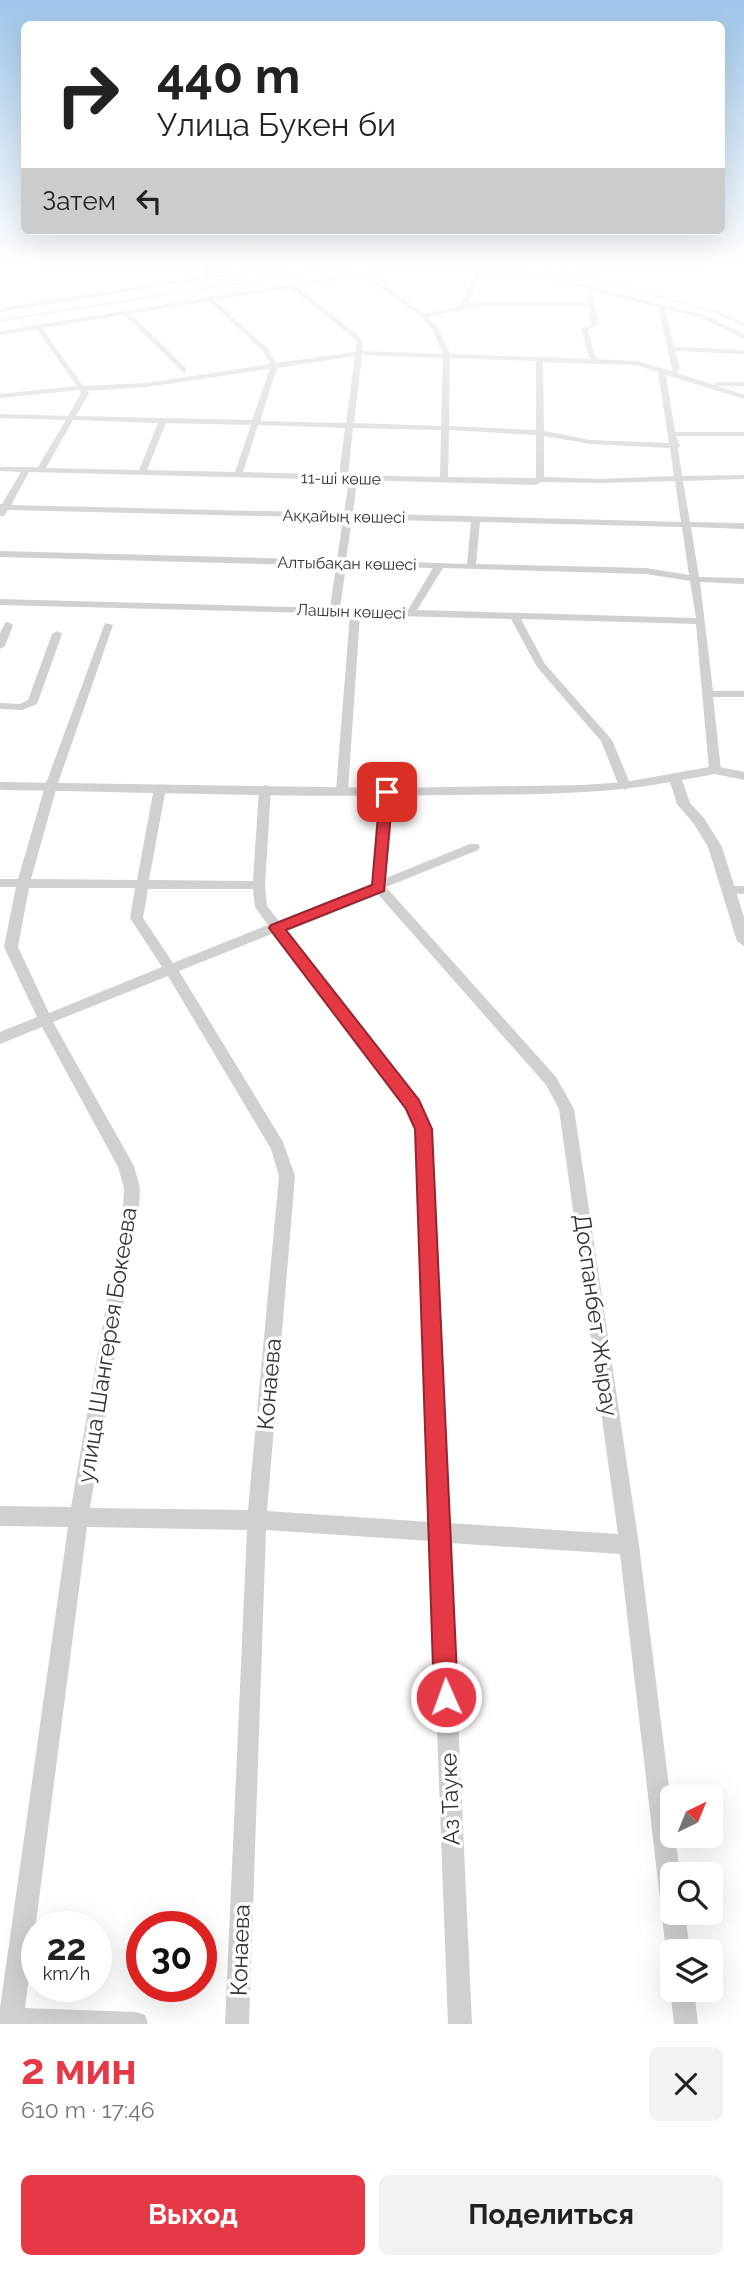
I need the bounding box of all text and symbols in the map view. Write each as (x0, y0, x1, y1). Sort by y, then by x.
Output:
text: 440 m (157, 47, 300, 104)
icon: right (42, 49, 133, 140)
text: Улица Букен би (157, 106, 396, 143)
icon: left (130, 182, 168, 220)
text: Затем (42, 186, 116, 216)
street label: 11-ші көше (301, 468, 381, 489)
street label: Аққайың көшесі (282, 506, 406, 527)
street label: Алтыбақан көшесі (277, 553, 417, 574)
street label: Лашын көшесі (296, 600, 406, 623)
pin (357, 762, 417, 822)
icon: arrive (368, 773, 406, 811)
street label: улица Шангерея Бокеева (71, 1205, 142, 1485)
street label: Доспанбет Жырау (569, 1212, 624, 1418)
street label: Конаева (251, 1337, 286, 1431)
position arrow (409, 1660, 483, 1734)
street label: Аз Тауке (434, 1752, 465, 1846)
north arrow (660, 1785, 723, 1848)
map controls (660, 1785, 723, 2002)
button: search (660, 1862, 723, 1925)
street label: Конаева (224, 1904, 255, 1996)
speed limit sign: 30 (126, 1911, 217, 2002)
text: 22 (47, 1927, 86, 1968)
button: layers (660, 1939, 723, 2002)
text: km/h (43, 1963, 90, 1984)
text: 2 мин (21, 2045, 137, 2094)
button: close (649, 2047, 723, 2121)
text: 610 m · 17:46 (21, 2096, 155, 2123)
button: Выход (21, 2175, 365, 2255)
button: Поделиться (379, 2175, 723, 2255)

